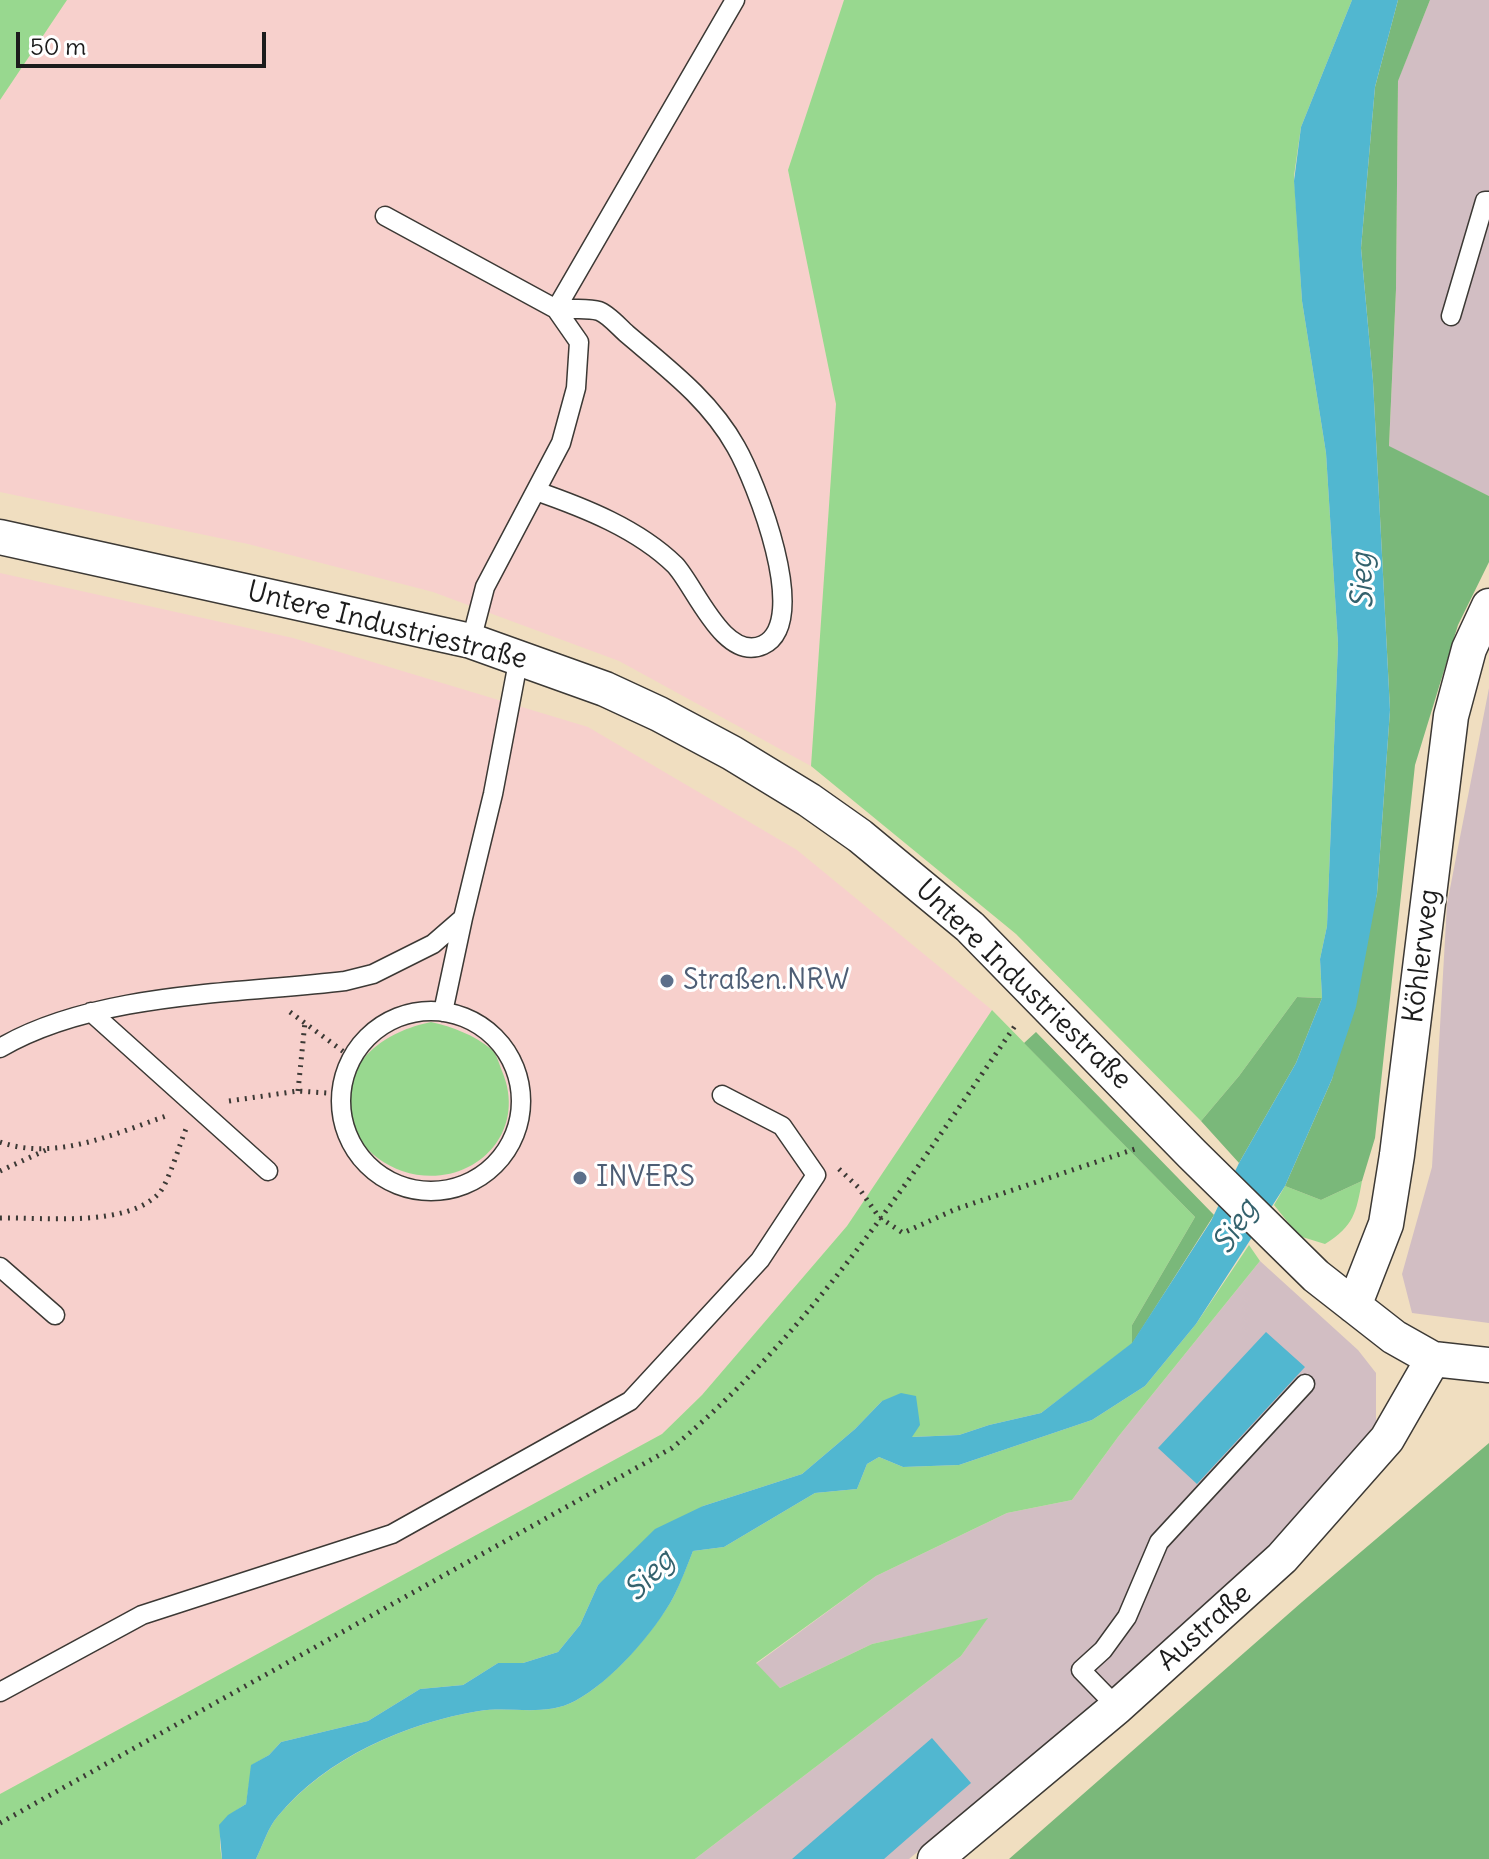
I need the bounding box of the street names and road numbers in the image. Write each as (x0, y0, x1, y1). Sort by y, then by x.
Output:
street label: Untere Industriestraße (244, 575, 530, 677)
street label: Untere Industriestraße (908, 873, 1138, 1097)
street label: Köhlerweg (1397, 887, 1447, 1025)
street label: Austraße (1151, 1577, 1259, 1679)

